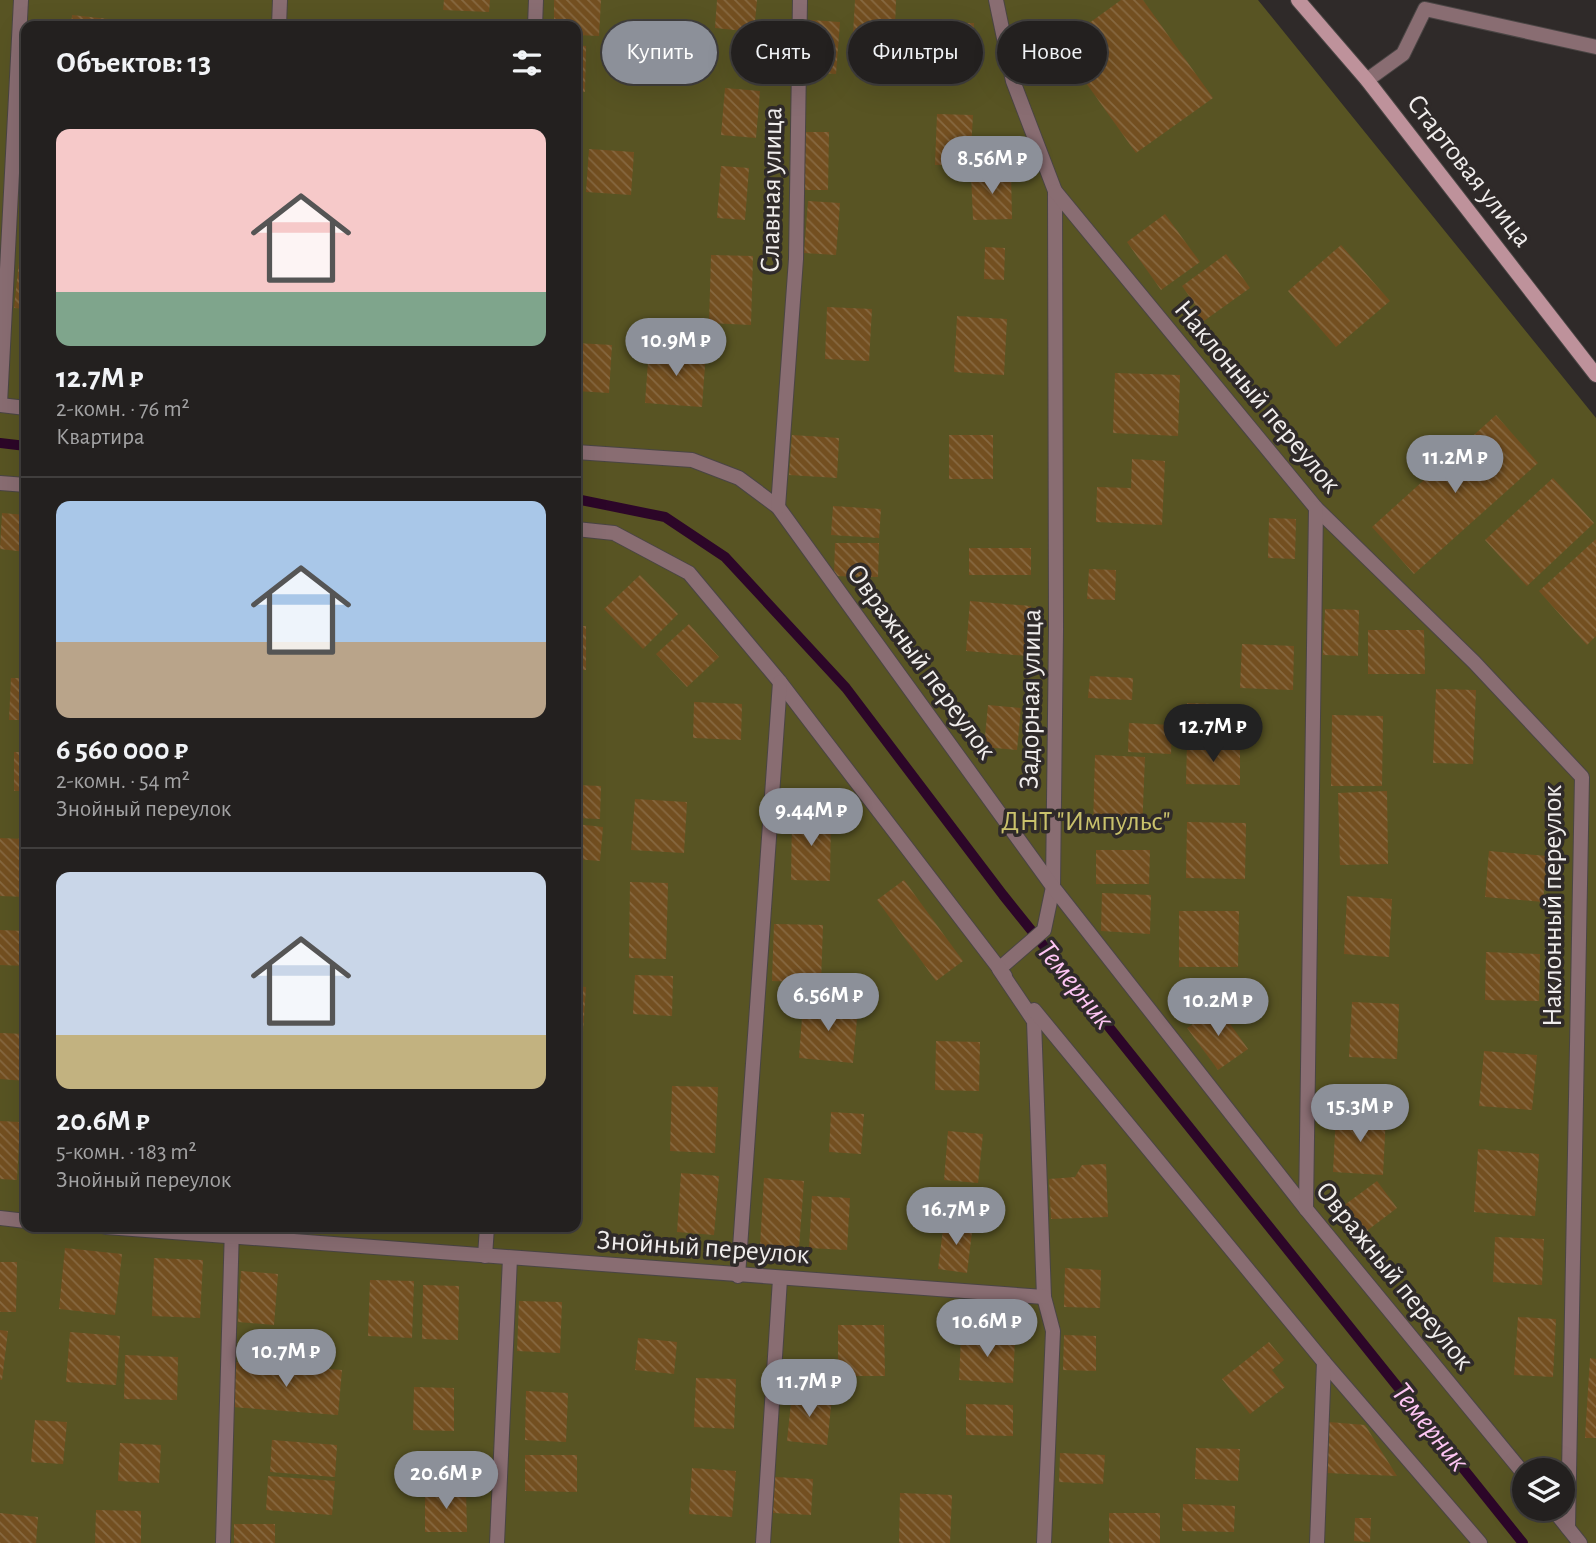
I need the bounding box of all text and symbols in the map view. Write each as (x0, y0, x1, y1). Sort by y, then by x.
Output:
chip: Купить (602, 21, 717, 84)
chip: Снять (731, 21, 834, 84)
chip: Фильтры (848, 21, 983, 84)
chip: Новое (997, 21, 1107, 84)
icon: filters (508, 44, 546, 82)
text: Объектов: 13 (56, 48, 211, 78)
street label: Стартовая улица (1401, 90, 1537, 253)
street label: Славная улица (757, 107, 787, 273)
pin: 8.56M ₽ (927, 136, 1057, 196)
text: 8.56M ₽ (957, 147, 1027, 170)
icon: home (238, 175, 364, 301)
street label: Наклонный переулок (1169, 295, 1346, 499)
pin: 10.9M ₽ (611, 318, 741, 378)
text: 10.9M ₽ (641, 329, 711, 352)
text: 12.7M ₽ (56, 363, 143, 393)
text: 2-комн. · 76 m² (56, 398, 190, 421)
text: Квартира (56, 426, 144, 449)
pin: 11.2M ₽ (1390, 435, 1520, 495)
text: 11.2M ₽ (1422, 446, 1488, 469)
icon: home (238, 547, 364, 673)
street label: Овражный переулок (841, 559, 1001, 765)
street label: Задорная улица (1015, 608, 1047, 790)
pin: 12.7M ₽ (1148, 704, 1278, 764)
text: 12.7M ₽ (1180, 715, 1246, 738)
text: 6 560 000 ₽ (56, 735, 188, 765)
text: 2-комн. · 54 m² (56, 770, 190, 793)
street label: Наклонный переулок (1539, 785, 1567, 1027)
pin: 9.44M ₽ (746, 788, 876, 848)
text: Знойный переулок (56, 798, 231, 821)
text: 9.44M ₽ (775, 799, 847, 822)
park label: ДНТ "Импульс" (1001, 808, 1171, 836)
icon: home (238, 918, 364, 1044)
water label: Темерник (1031, 935, 1120, 1035)
pin: 6.56M ₽ (763, 974, 893, 1033)
pin: 10.2M ₽ (1153, 978, 1283, 1038)
text: 6.56M ₽ (793, 984, 863, 1007)
text: 10.2M ₽ (1184, 989, 1252, 1012)
pin: 15.3M ₽ (1295, 1084, 1425, 1144)
text: 15.3M ₽ (1327, 1095, 1393, 1118)
text: 20.6M ₽ (56, 1106, 150, 1136)
text: 5-комн. · 183 m² (56, 1141, 197, 1164)
text: Знойный переулок (56, 1169, 231, 1192)
street label: Овражный переулок (1310, 1177, 1478, 1376)
pin: 16.7M ₽ (891, 1188, 1021, 1247)
text: 16.7M ₽ (922, 1198, 990, 1221)
street label: Знойный переулок (596, 1227, 811, 1269)
pin: 10.6M ₽ (922, 1300, 1052, 1359)
text: 10.6M ₽ (952, 1310, 1022, 1333)
pin: 10.7M ₽ (221, 1330, 351, 1389)
text: 10.7M ₽ (252, 1340, 320, 1363)
pin: 11.7M ₽ (744, 1360, 874, 1419)
text: 11.7M ₽ (777, 1370, 841, 1393)
water label: Темерник (1386, 1377, 1475, 1477)
pin: 20.6M ₽ (381, 1452, 511, 1511)
map controls (1512, 1458, 1575, 1521)
button: layers (1512, 1458, 1575, 1521)
text: 20.6M ₽ (410, 1462, 482, 1485)

